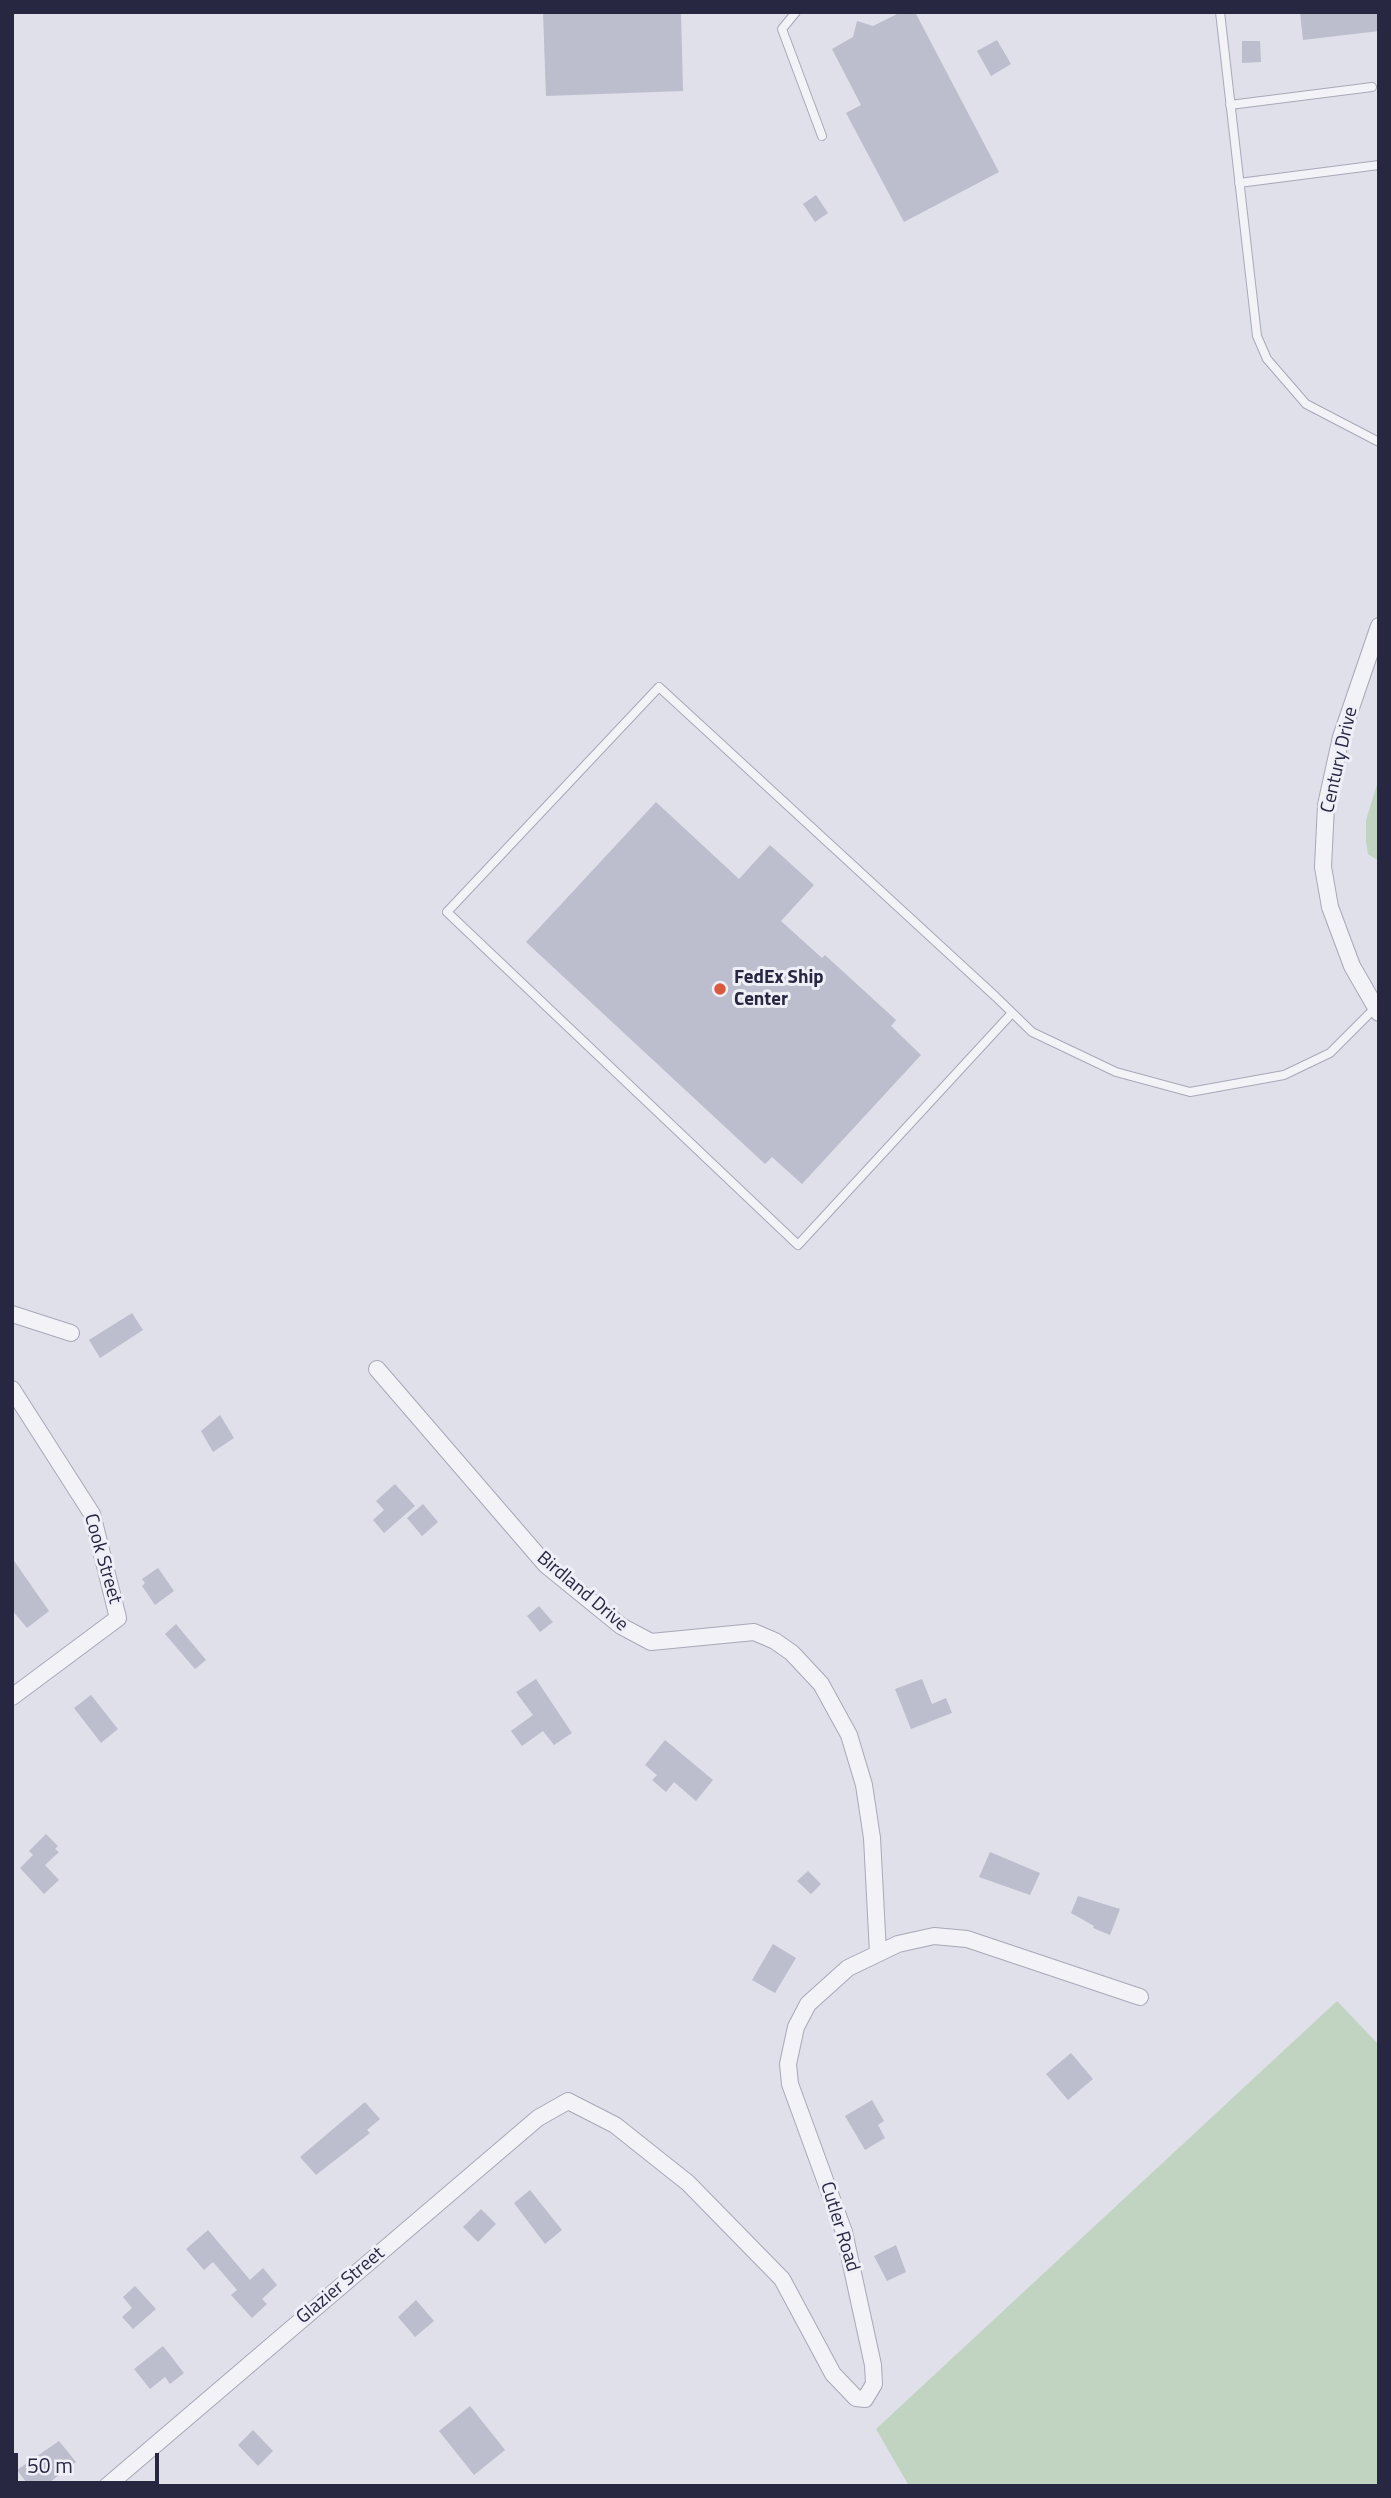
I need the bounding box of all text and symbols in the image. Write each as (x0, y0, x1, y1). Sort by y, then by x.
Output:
street label: Century Drive (1317, 705, 1363, 815)
place label: FedEx Ship Center (734, 967, 824, 1011)
marker: FedEx Ship Center (712, 981, 728, 997)
street label: Cook Street (78, 1511, 126, 1607)
street label: Birdland Drive (532, 1547, 632, 1637)
street label: Cutler Road (815, 2179, 863, 2275)
street label: Glazier Street (292, 2243, 390, 2329)
scale bar (18, 2438, 163, 2482)
text: 50 m (27, 2449, 73, 2481)

